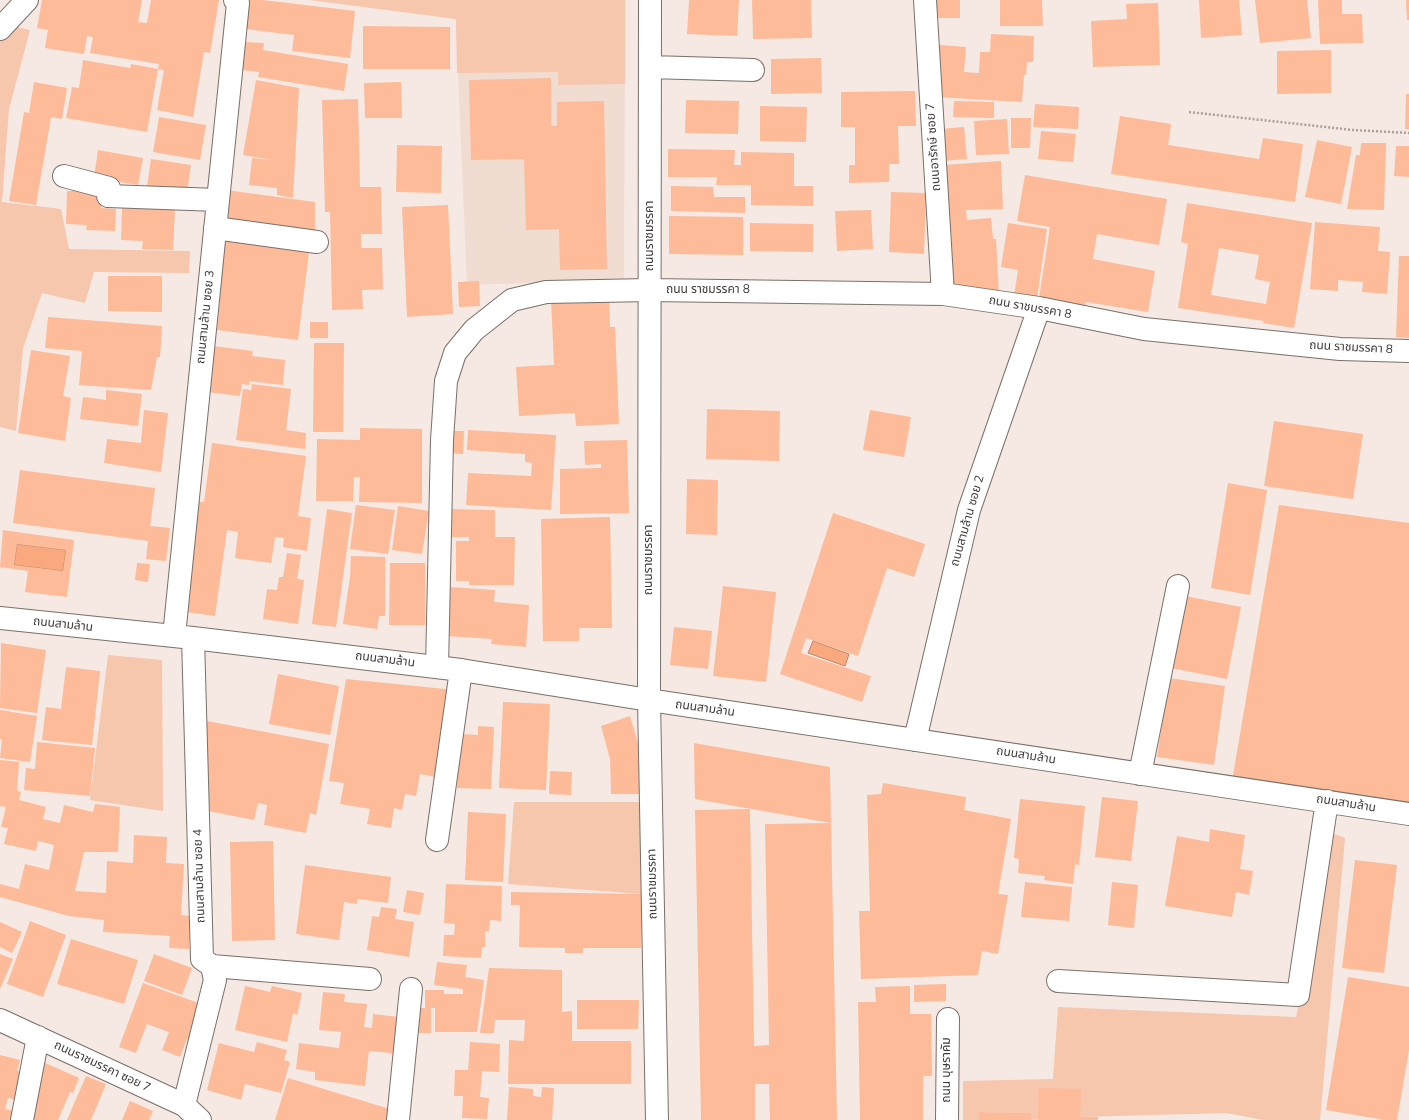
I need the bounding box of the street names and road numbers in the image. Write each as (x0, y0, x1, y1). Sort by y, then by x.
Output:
street label: ถนนอารักษ์ ซอย 7 (924, 102, 944, 192)
street label: ถนนราชมรรคา (643, 201, 657, 271)
street label: ถนนสามล้าน ซอย 3 (194, 269, 218, 365)
street label: ถนน ราชมรรคา 8 (666, 283, 750, 297)
street label: ถนน ราชมรรคา 8 (987, 294, 1073, 322)
street label: ถนน ราชมรรคา 8 (1309, 339, 1393, 357)
street label: ถนนสามล้าน ซอย 2 (948, 474, 988, 568)
street label: ถนนราชมรรคา (642, 525, 656, 595)
street label: ถนนสามล้าน (32, 615, 94, 635)
street label: ถนนสามล้าน (354, 649, 416, 671)
street label: ถนนสามล้าน (674, 698, 736, 720)
street label: ถนนสามล้าน (995, 744, 1057, 768)
street label: ถนนสามล้าน (1315, 792, 1377, 816)
street label: ถนนสามล้าน ซอย 4 (191, 829, 209, 923)
street label: ถนนราชมรรคา (645, 849, 661, 919)
street label: ถนน บุษราคัม (940, 1037, 954, 1103)
street label: ถนนราชมรรคา ซอย 7 (52, 1038, 152, 1096)

